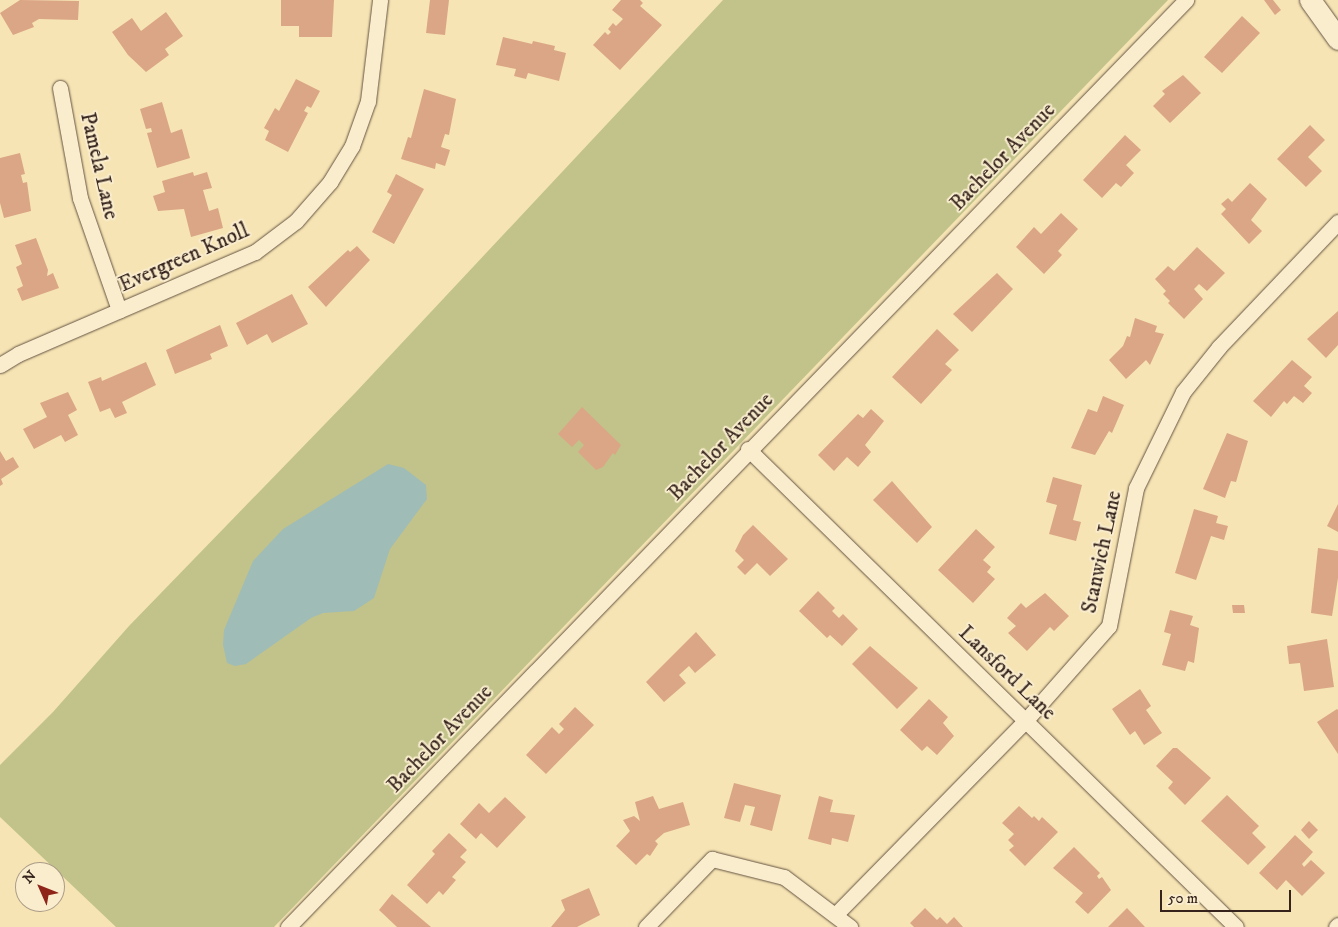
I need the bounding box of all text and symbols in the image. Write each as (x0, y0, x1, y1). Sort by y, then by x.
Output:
street label: Bachelor Avenue (945, 98, 1061, 216)
street label: Pamela Lane (74, 110, 124, 222)
street label: Evergreen Knoll (115, 218, 253, 298)
street label: Bachelor Avenue (663, 388, 779, 506)
street label: Stanwich Lane (1077, 488, 1127, 616)
street label: Lansford Lane (953, 620, 1061, 726)
street label: Bachelor Avenue (382, 680, 498, 798)
north arrow (15, 862, 65, 912)
text: N (19, 867, 40, 888)
scale bar (1163, 880, 1294, 912)
text: 50 m (1168, 889, 1198, 908)

